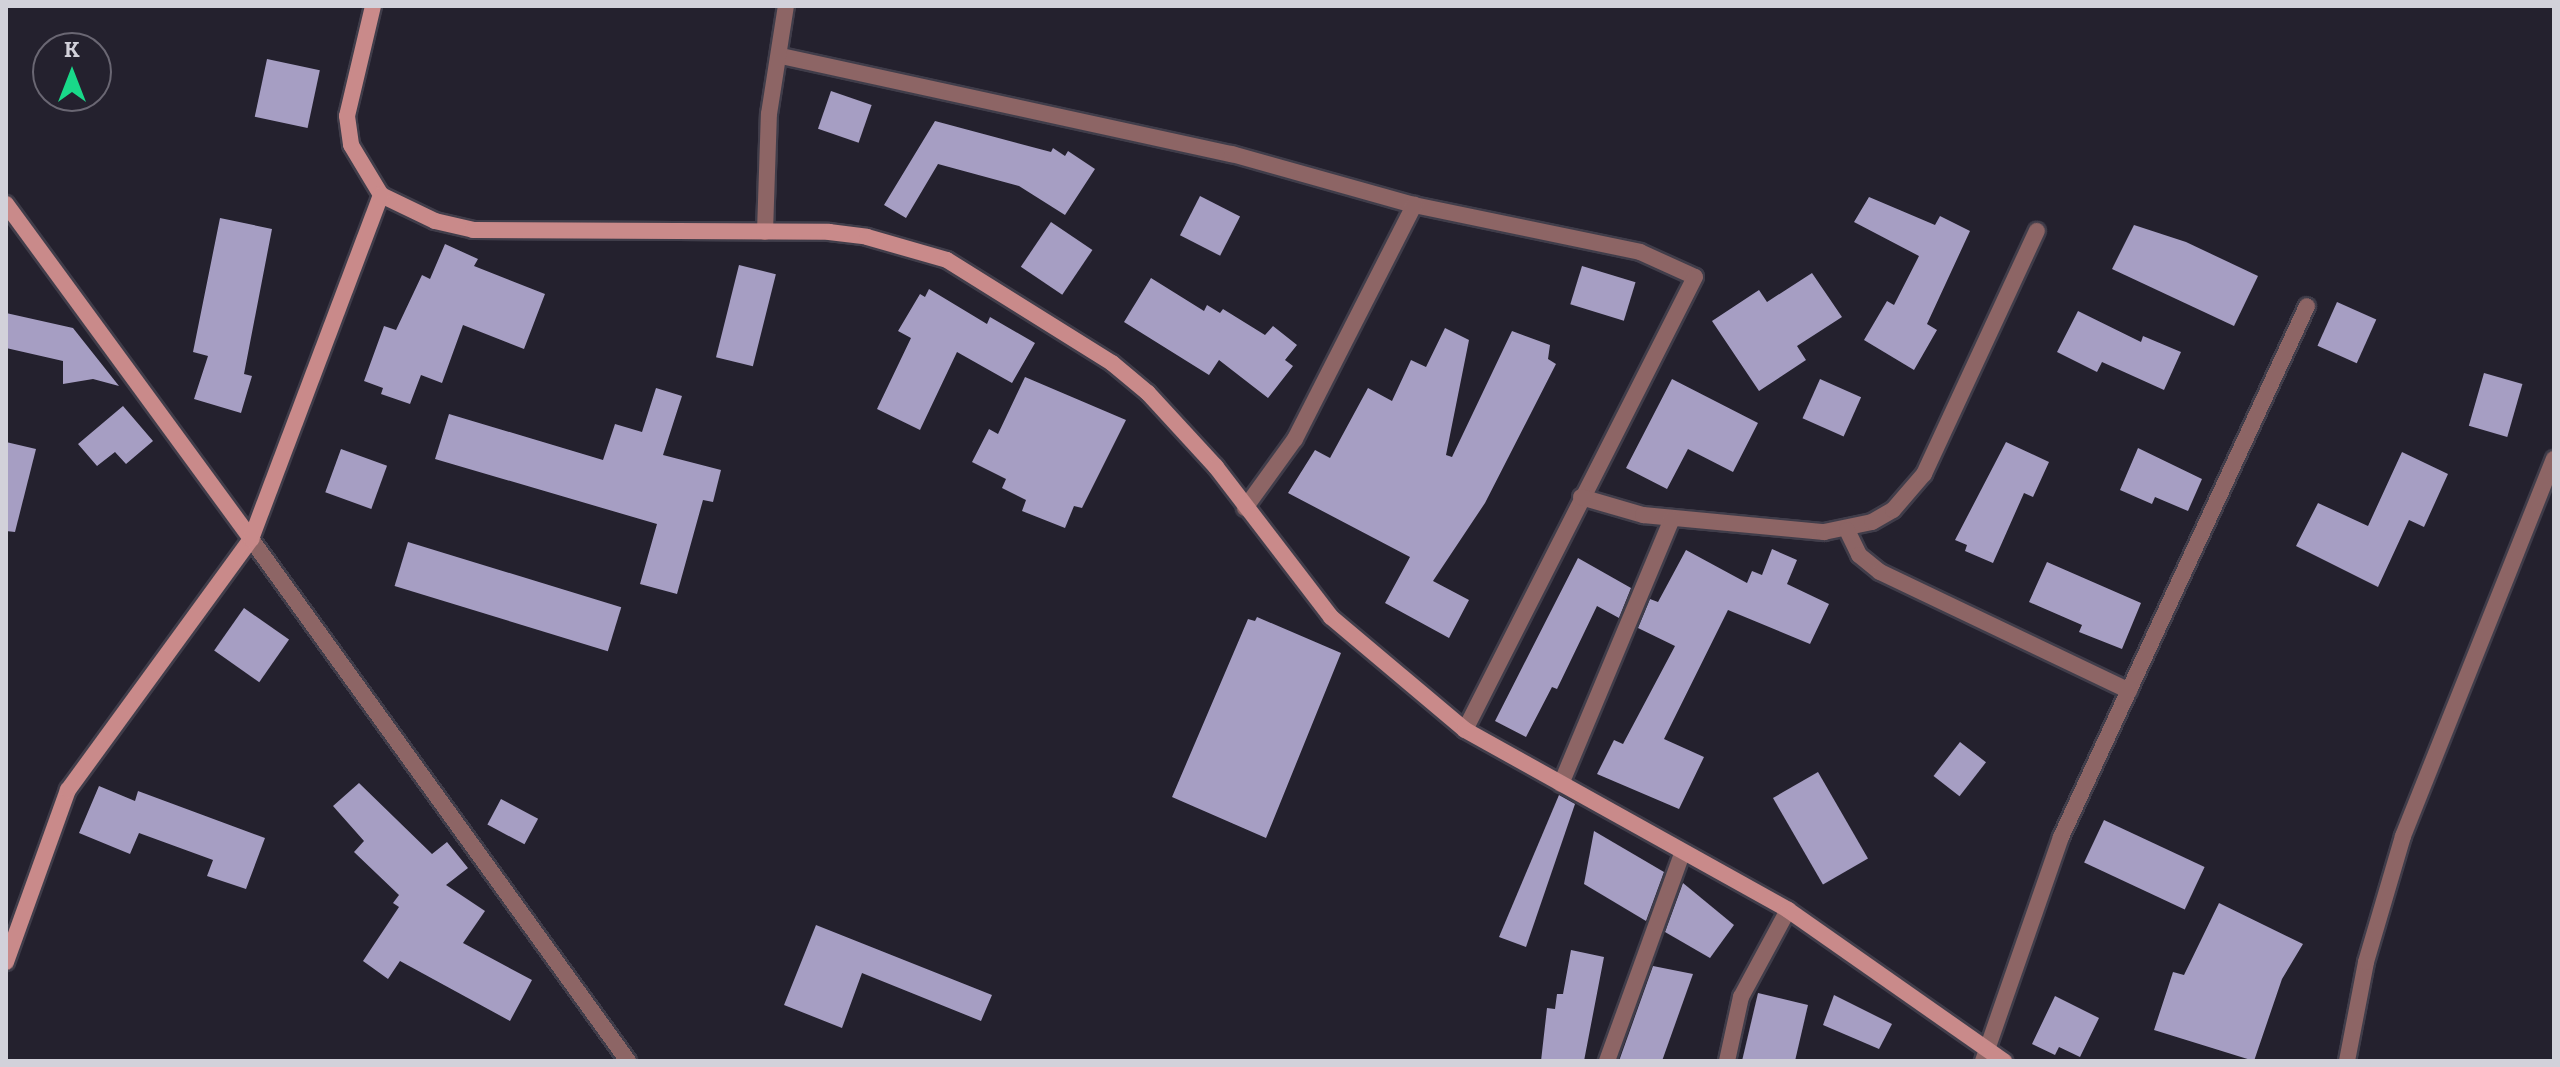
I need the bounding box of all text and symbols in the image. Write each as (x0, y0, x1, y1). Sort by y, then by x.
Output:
north arrow (32, 32, 112, 112)
text: K (64, 36, 80, 63)

